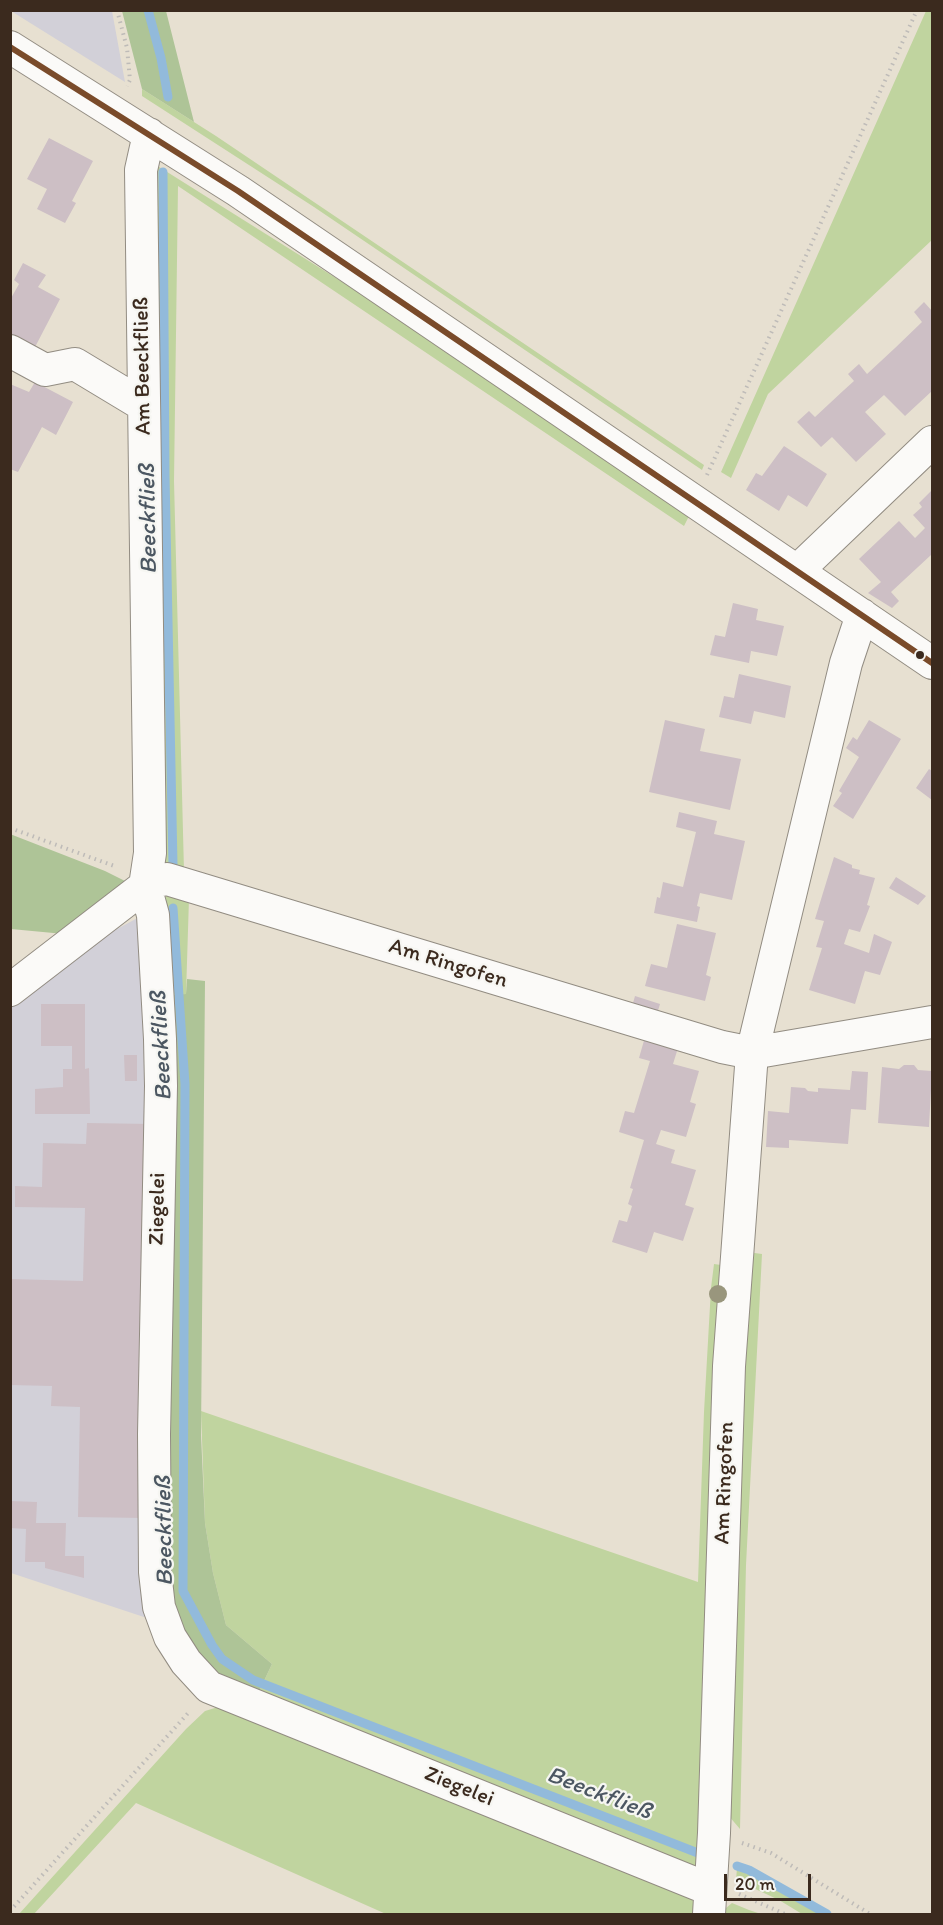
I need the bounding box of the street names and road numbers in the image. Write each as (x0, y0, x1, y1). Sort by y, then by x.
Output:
street label: Am Beeckfließ (129, 297, 157, 435)
street label: Am Ringofen (386, 933, 510, 995)
street label: Ziegelei (144, 1172, 172, 1246)
street label: Am Ringofen (710, 1421, 740, 1545)
street label: Ziegelei (420, 1761, 498, 1813)

